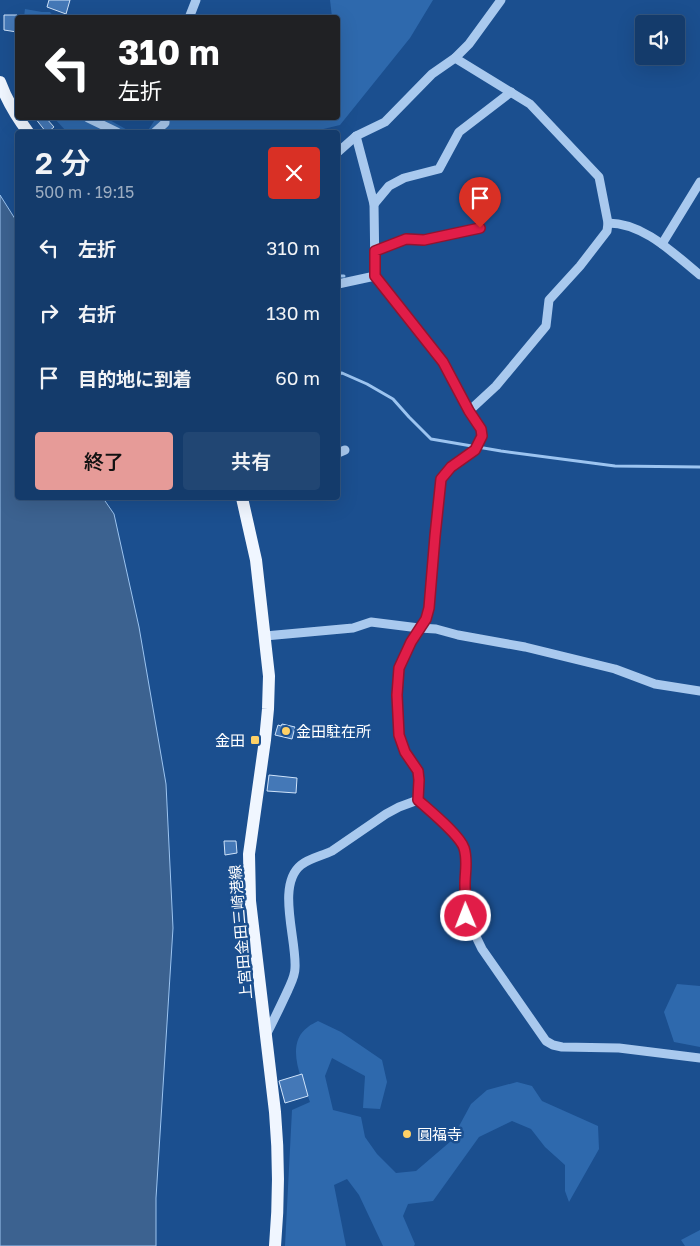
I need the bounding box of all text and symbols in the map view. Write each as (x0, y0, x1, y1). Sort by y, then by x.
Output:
map controls (635, 15, 685, 65)
button: sound (635, 15, 685, 65)
text: 310 m (118, 31, 220, 73)
icon: left (35, 35, 100, 100)
text: 左折 (118, 77, 162, 104)
text: 2 分 (35, 145, 90, 181)
button: close (268, 147, 320, 199)
pin (459, 177, 501, 228)
text: 500 m · 19:15 (35, 182, 134, 202)
icon: arrive (466, 184, 494, 212)
icon: left (35, 234, 63, 262)
text: 310 m (266, 236, 320, 259)
text: 左折 (78, 237, 116, 260)
icon: right (35, 299, 63, 327)
text: 130 m (266, 301, 320, 324)
text: 右折 (78, 302, 116, 325)
icon: arrive (35, 364, 63, 392)
text: 60 m (275, 366, 320, 389)
text: 目的地に到着 (78, 367, 192, 390)
button: 終了 (35, 432, 173, 490)
button: 共有 (183, 432, 320, 490)
place label: 金田駐在所 (296, 722, 371, 740)
marker: 金田駐在所 (280, 725, 292, 737)
place label: 金田 (215, 731, 245, 749)
marker: 金田 (249, 734, 261, 746)
street label: 上宮田金田三崎港線 (225, 864, 255, 1000)
position arrow (439, 889, 491, 941)
place label: 圓福寺 (417, 1125, 462, 1143)
marker: 圓福寺 (401, 1128, 413, 1140)

